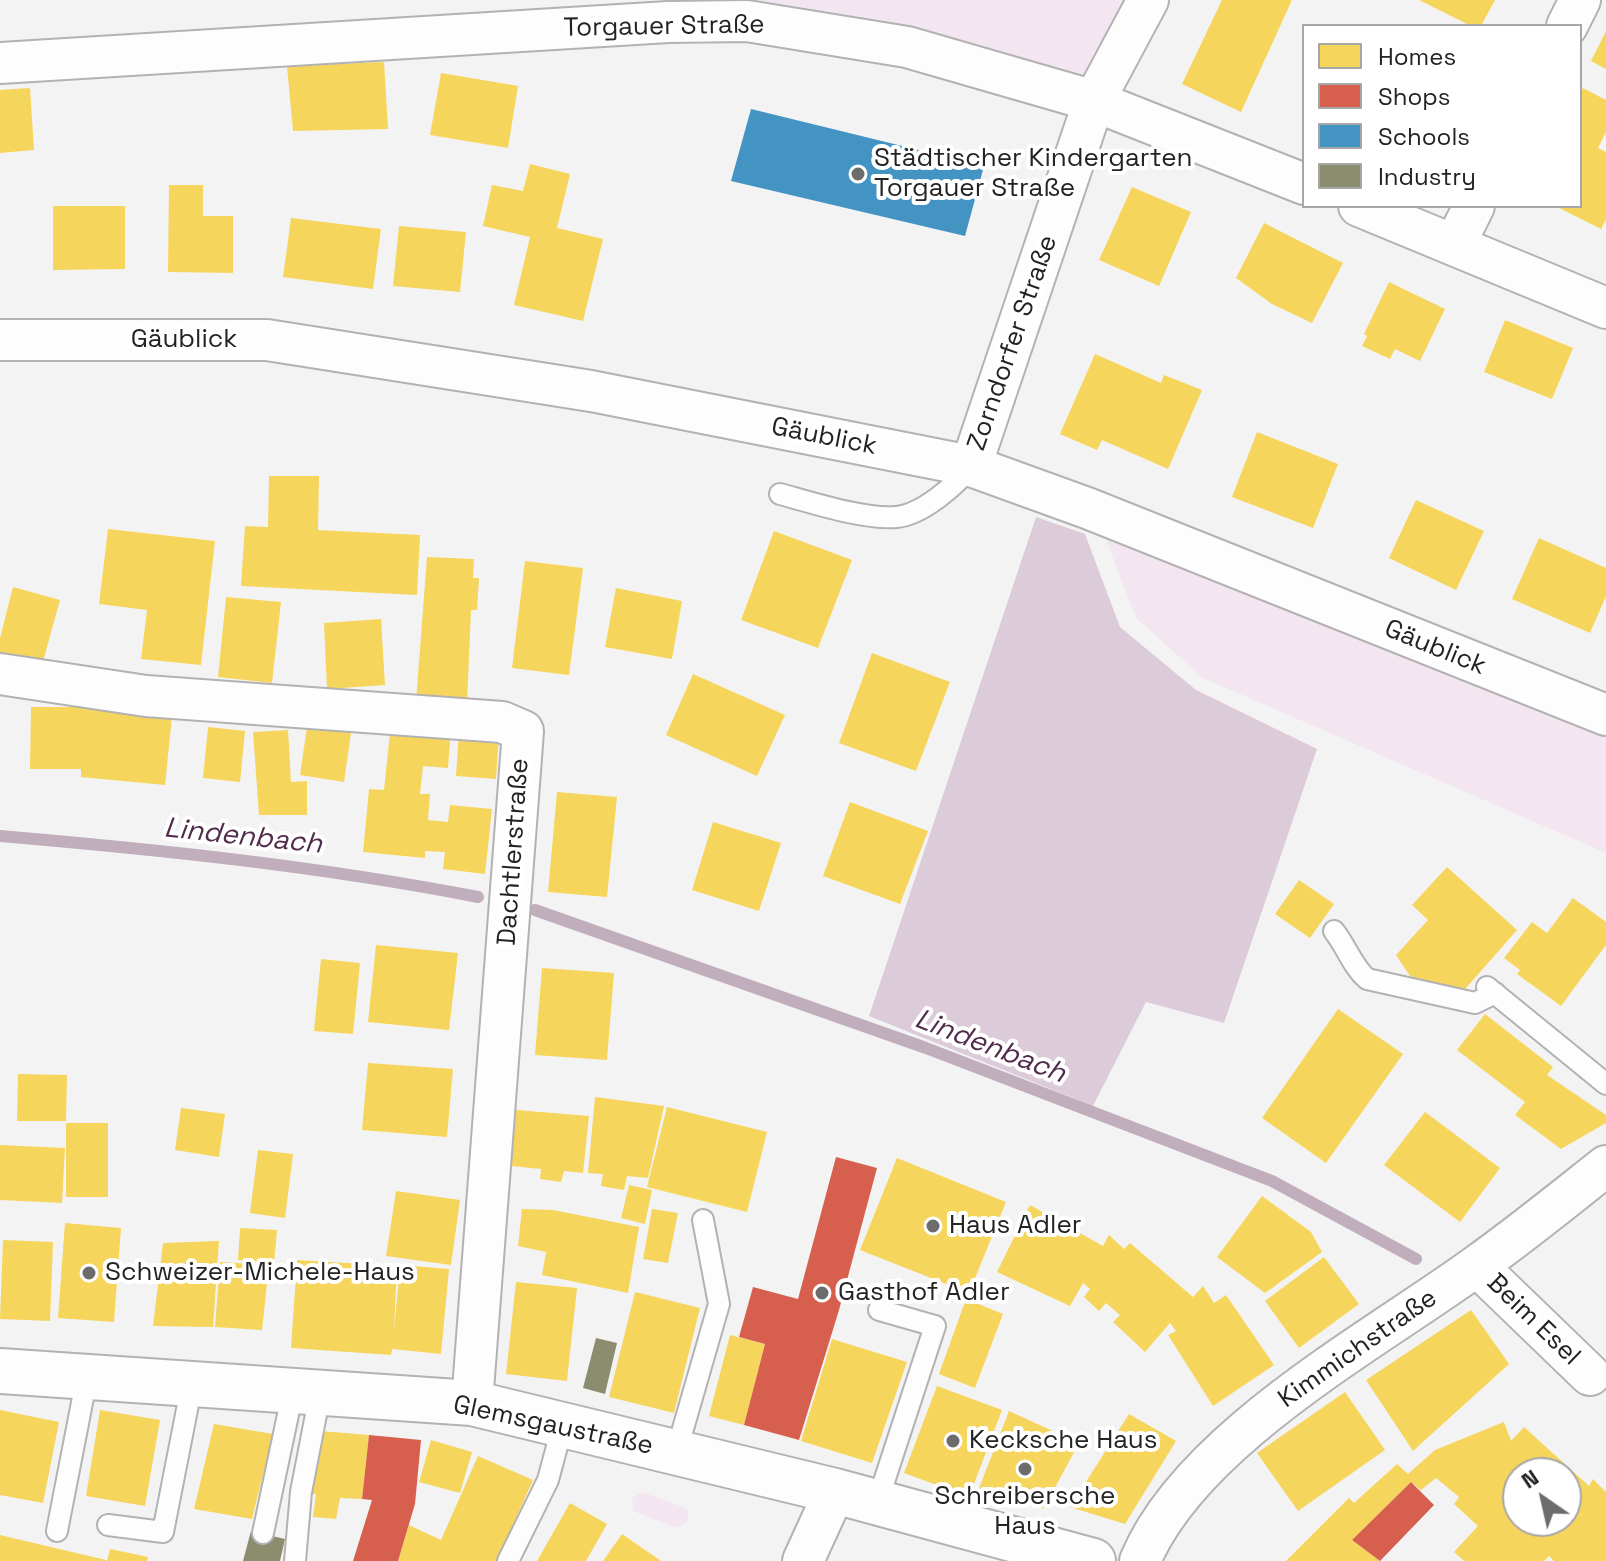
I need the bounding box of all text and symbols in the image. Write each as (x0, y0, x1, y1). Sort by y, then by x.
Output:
street label: Torgauer Straße (563, 10, 765, 44)
legend (1302, 24, 1582, 208)
text: Homes (1378, 41, 1456, 72)
text: Shops (1378, 81, 1450, 112)
text: Schools (1378, 121, 1470, 152)
place label: Städtischer Kindergarten Torgauer Straße (874, 143, 1192, 204)
text: Industry (1378, 161, 1476, 192)
marker: Städtischer Kindergarten Torgauer Straße (849, 165, 867, 183)
street label: Zorndorfer Straße (962, 231, 1064, 455)
street label: Gäublick (131, 324, 237, 356)
street label: Gäublick (769, 412, 879, 462)
street label: Gäublick (1380, 614, 1490, 682)
street label: Dachtlerstraße (492, 757, 536, 947)
water label: Lindenbach (162, 812, 324, 862)
water label: Lindenbach (910, 1003, 1070, 1091)
place label: Haus Adler (949, 1210, 1082, 1242)
marker: Haus Adler (924, 1217, 942, 1235)
place label: Schweizer-Michele-Haus (105, 1257, 415, 1289)
marker: Schweizer-Michele-Haus (80, 1264, 98, 1282)
street label: Beim Esel (1480, 1268, 1586, 1372)
place label: Gasthof Adler (838, 1277, 1010, 1309)
street label: Kimmichstraße (1273, 1283, 1443, 1415)
marker: Gasthof Adler (813, 1284, 831, 1302)
street label: Glemsgaustraße (450, 1390, 656, 1462)
place label: Kecksche Haus (969, 1425, 1157, 1457)
marker: Kecksche Haus (944, 1432, 962, 1450)
north arrow (1502, 1457, 1582, 1537)
marker: Schreibersche Haus (1016, 1460, 1034, 1478)
text: N (1516, 1463, 1544, 1494)
place label: Schreibersche Haus (935, 1481, 1115, 1542)

